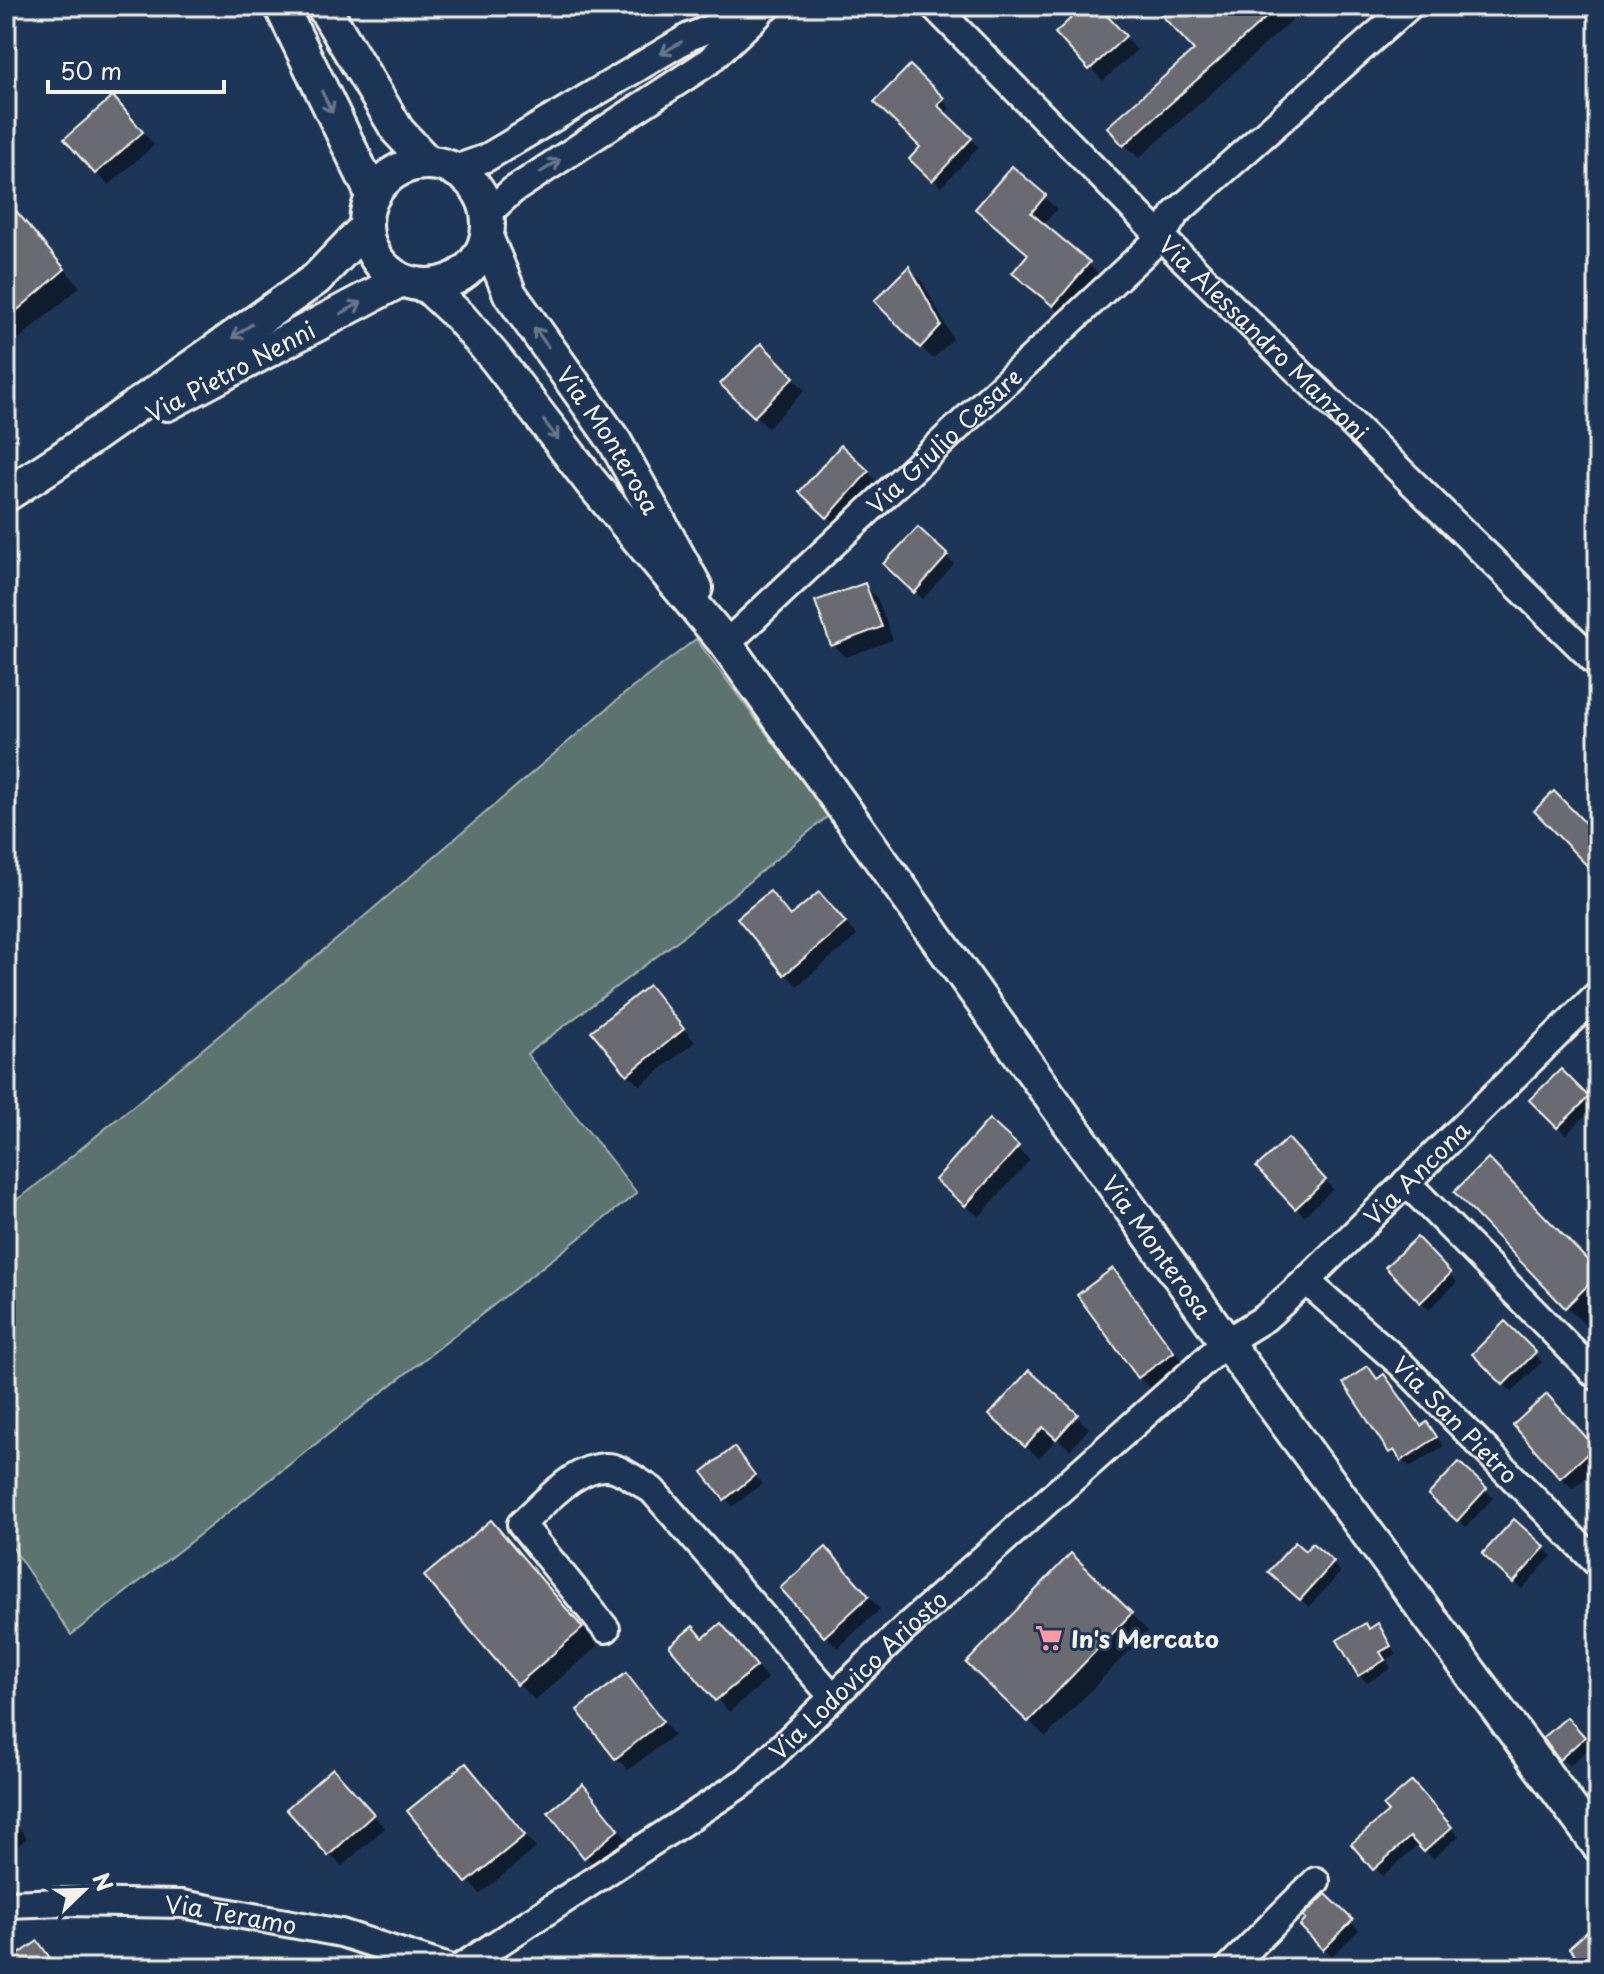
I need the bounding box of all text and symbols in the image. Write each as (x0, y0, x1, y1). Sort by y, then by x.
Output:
one-way arrow (660, 40, 683, 56)
scale bar (48, 44, 224, 94)
text: 50 m (60, 52, 122, 88)
one-way arrow (320, 89, 335, 113)
one-way arrow (538, 158, 560, 175)
street label: Via Alessandro Manzoni (1151, 227, 1377, 449)
one-way arrow (338, 300, 362, 315)
street label: Via Pietro Nenni (139, 311, 321, 431)
one-way arrow (232, 322, 253, 339)
one-way arrow (533, 327, 550, 349)
street label: Via Monterosa (548, 358, 669, 520)
street label: Via Giulio Cesare (858, 359, 1029, 522)
one-way arrow (542, 419, 560, 440)
street label: Via Ancona (1355, 1111, 1478, 1233)
street label: Via Monterosa (1094, 1167, 1222, 1326)
street label: Via San Pietro (1384, 1347, 1527, 1491)
street label: Via Lodovico Ariosto (760, 1581, 955, 1768)
place label: In's Mercato (1071, 1620, 1219, 1656)
supermarket icon: In's Mercato (1034, 1623, 1064, 1653)
north arrow (44, 1850, 124, 1930)
text: N (85, 1867, 122, 1896)
street label: Via Teramo (165, 1886, 300, 1943)

